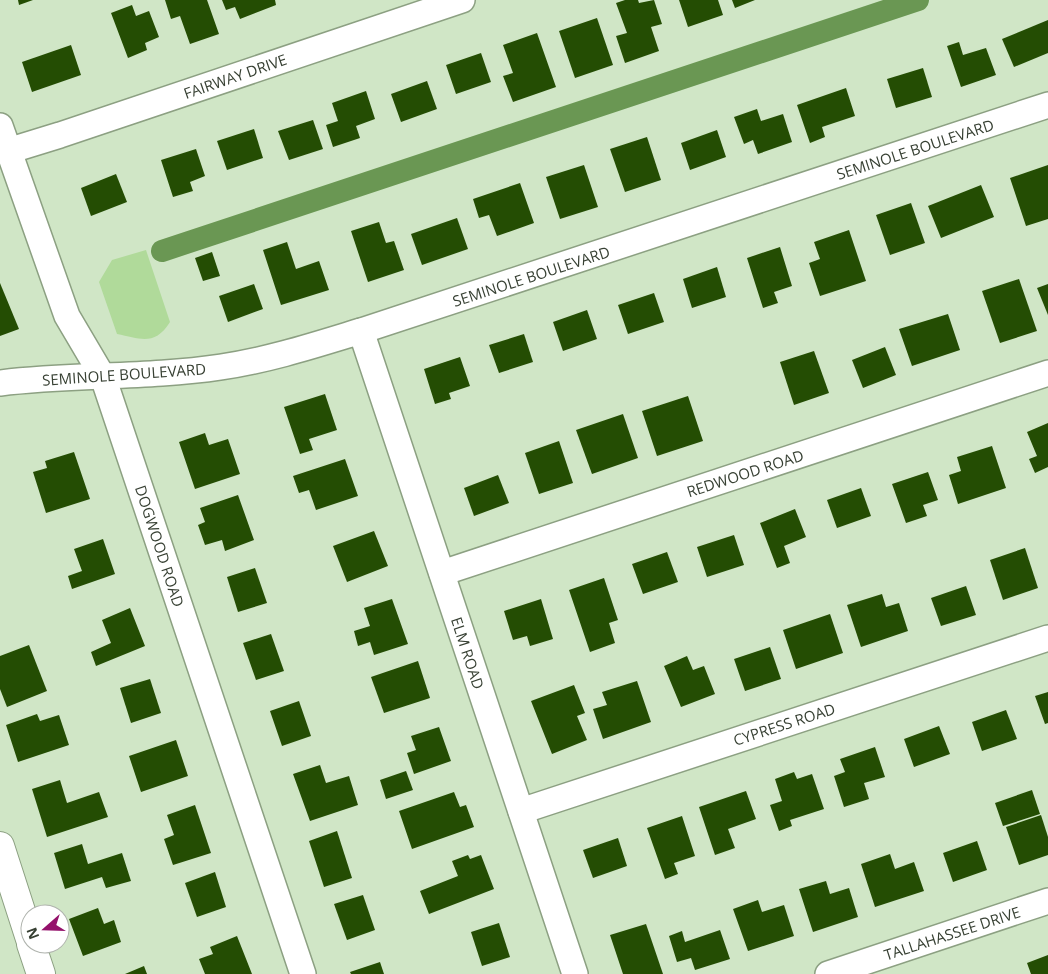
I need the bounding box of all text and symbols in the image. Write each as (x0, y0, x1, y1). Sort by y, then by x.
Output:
street label: FAIRWAY DRIVE (181, 49, 289, 103)
street label: SEMINOLE BOULEVARD (834, 114, 996, 184)
street label: SEMINOLE BOULEVARD (450, 241, 612, 311)
street label: SEMINOLE BOULEVARD (41, 358, 207, 390)
street label: REDWOOD ROAD (684, 445, 806, 501)
street label: DOGWOOD ROAD (131, 483, 189, 609)
street label: ELM ROAD (447, 614, 489, 692)
street label: CYPRESS ROAD (730, 698, 838, 750)
street label: TALLAHASSEE DRIVE (881, 902, 1023, 964)
north arrow (20, 904, 70, 954)
text: N (21, 925, 43, 942)

